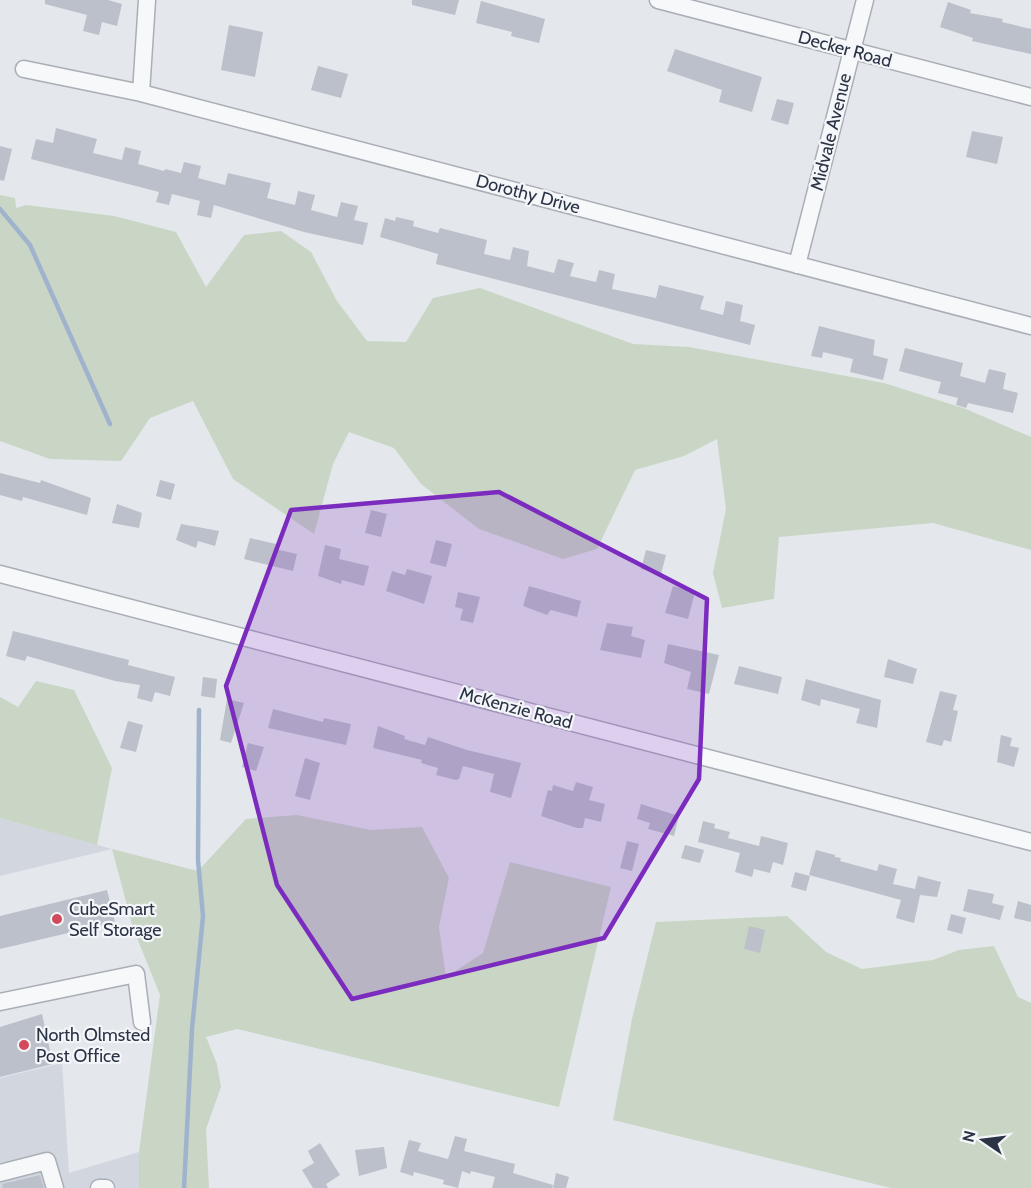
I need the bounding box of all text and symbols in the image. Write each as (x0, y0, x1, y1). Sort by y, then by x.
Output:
street label: Decker Road (796, 26, 894, 72)
street label: Midvale Avenue (806, 71, 856, 193)
street label: Dorothy Drive (473, 170, 583, 218)
street label: McKenzie Road (457, 682, 575, 734)
place label: CubeSmart Self Storage (69, 898, 162, 941)
marker: CubeSmart Self Storage (50, 912, 64, 926)
place label: North Olmsted Post Office (36, 1024, 150, 1067)
marker: North Olmsted Post Office (17, 1038, 31, 1052)
north arrow (953, 1110, 1013, 1170)
text: N (958, 1129, 980, 1144)

